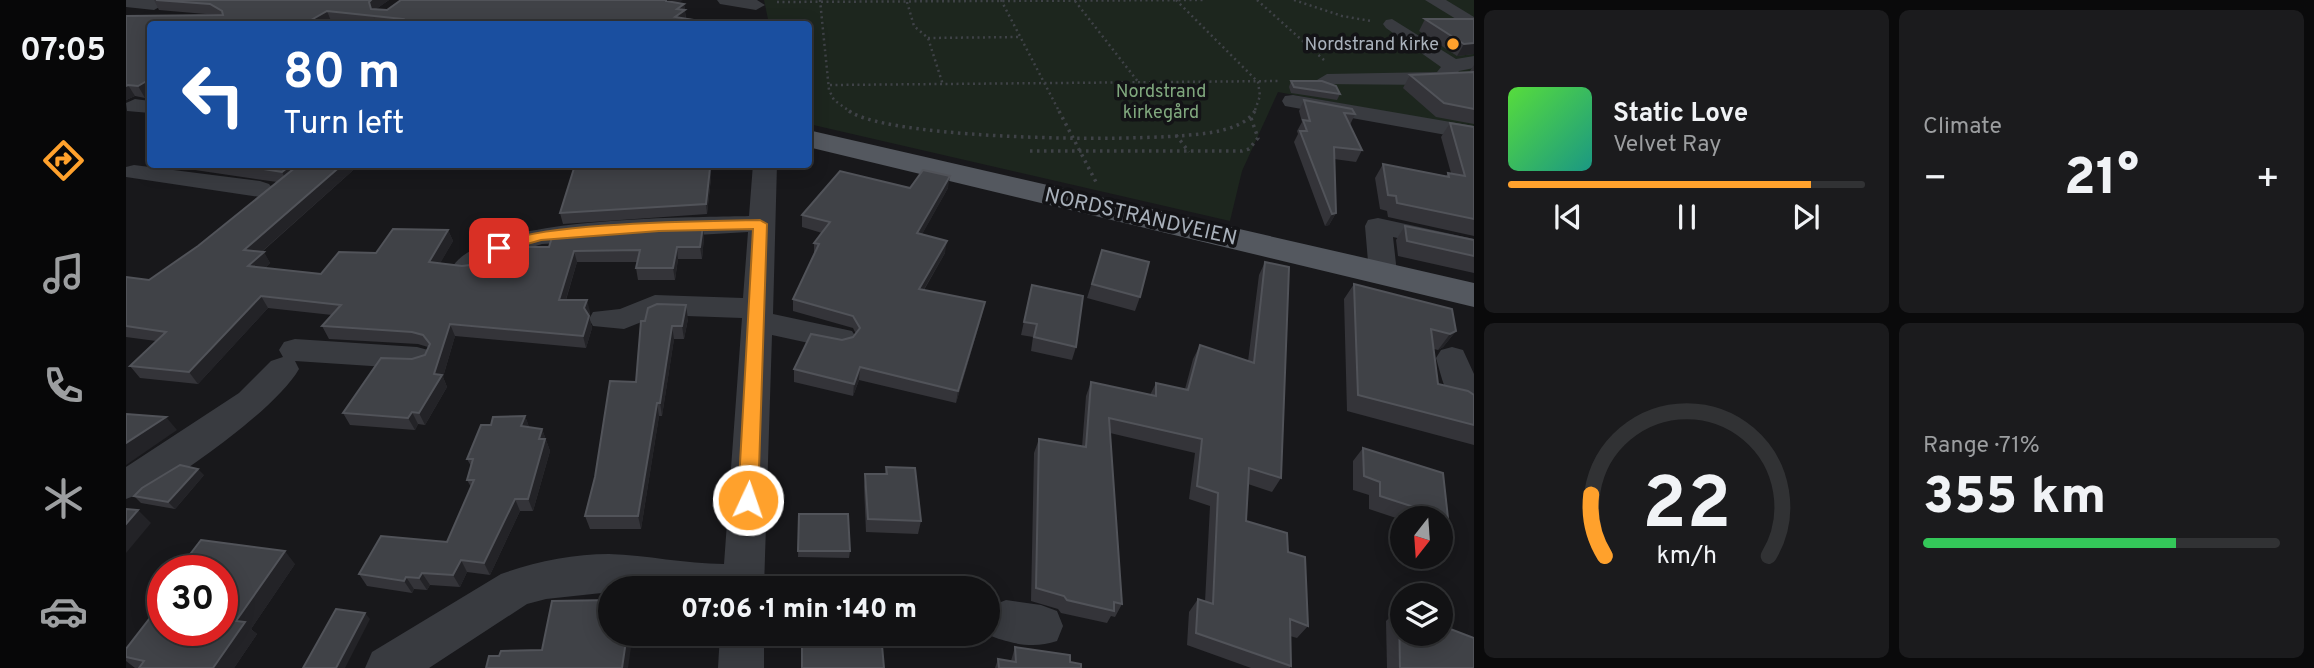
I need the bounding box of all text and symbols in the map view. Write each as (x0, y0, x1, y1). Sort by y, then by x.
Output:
text: 07:05 (20, 32, 106, 72)
place label: Nordstrand kirke (1304, 34, 1439, 57)
marker: Nordstrand kirke (1445, 36, 1461, 52)
text: 80 m (283, 44, 400, 106)
icon: left (168, 49, 259, 140)
park label: Nordstrand kirkegård (1116, 81, 1206, 125)
text: Static Love (1613, 98, 1748, 131)
text: Turn left (283, 105, 404, 145)
text: Climate (1923, 113, 2002, 142)
text: Velvet Ray (1613, 131, 1721, 160)
icon: directions (39, 136, 88, 185)
text: 21° (2064, 147, 2139, 213)
text: − (1923, 156, 1948, 205)
text: + (2255, 156, 2280, 205)
street label: NORDSTRANDVEIEN (1042, 182, 1240, 253)
icon: previous (1549, 198, 1587, 236)
icon: pause (1668, 198, 1706, 236)
icon: next (1787, 198, 1825, 236)
pin (469, 218, 529, 278)
icon: arrive (480, 229, 518, 267)
icon: music (39, 249, 88, 298)
icon: phone (39, 361, 88, 410)
text: Range · 71% (1923, 432, 2040, 461)
position arrow (711, 463, 785, 537)
text: 22 (1642, 463, 1731, 555)
text: 355 km (1923, 466, 2106, 532)
icon: climate (39, 474, 88, 523)
north arrow (1390, 506, 1452, 569)
map controls (1390, 506, 1453, 646)
text: km/h (1656, 541, 1717, 573)
speed limit sign: 30 (147, 555, 238, 646)
button: layers (1390, 583, 1453, 646)
icon: car (39, 587, 88, 636)
text: 07:06 · 1 min · 140 m (681, 594, 917, 627)

